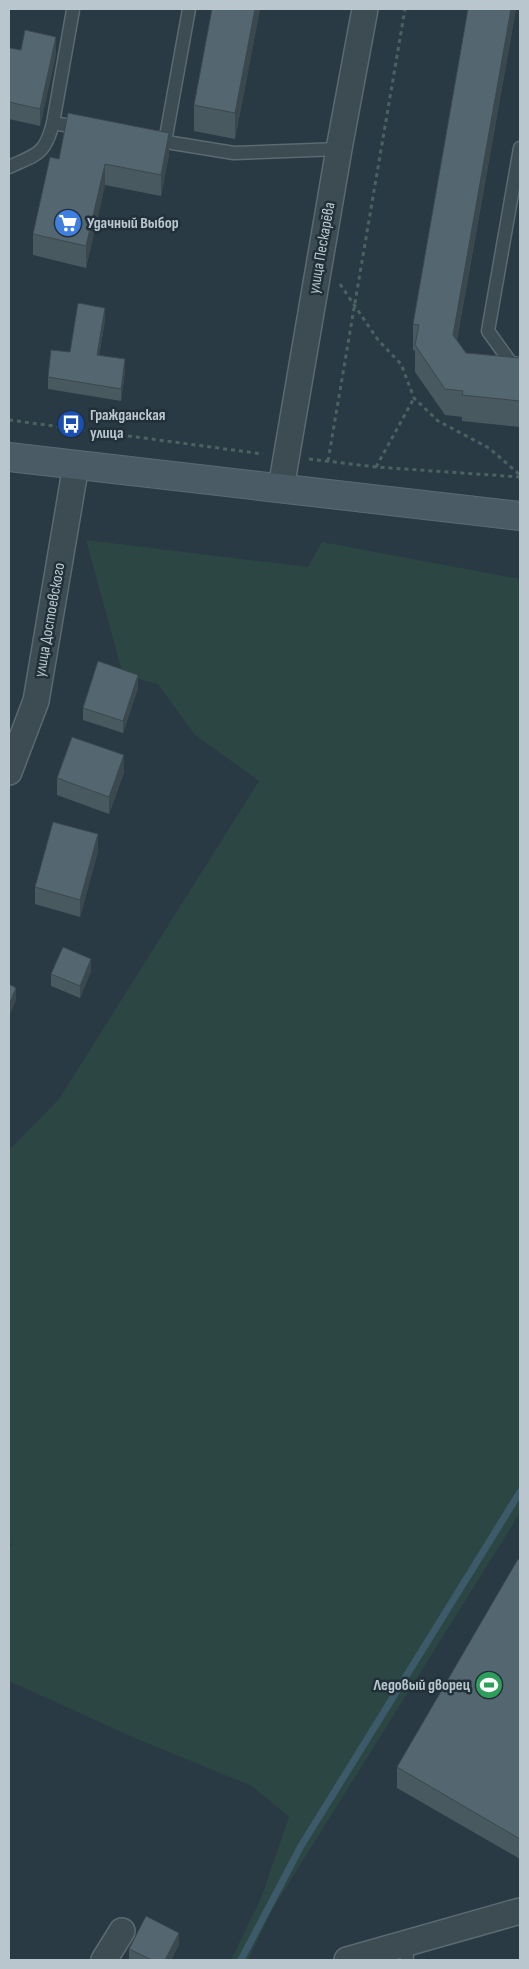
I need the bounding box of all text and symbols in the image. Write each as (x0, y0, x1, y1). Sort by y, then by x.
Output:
street label: улица Пескарёва (305, 201, 339, 295)
supermarket icon: Удачный Выбор (53, 208, 83, 238)
place label: Удачный Выбор (87, 214, 179, 233)
place label: Гражданская улица (90, 406, 165, 443)
bus stop icon: Гражданская улица (56, 409, 86, 439)
street label: улица Достоевского (31, 561, 69, 679)
sports icon: Ледовый дворец (474, 1670, 504, 1700)
place label: Ледовый дворец (372, 1676, 471, 1695)

